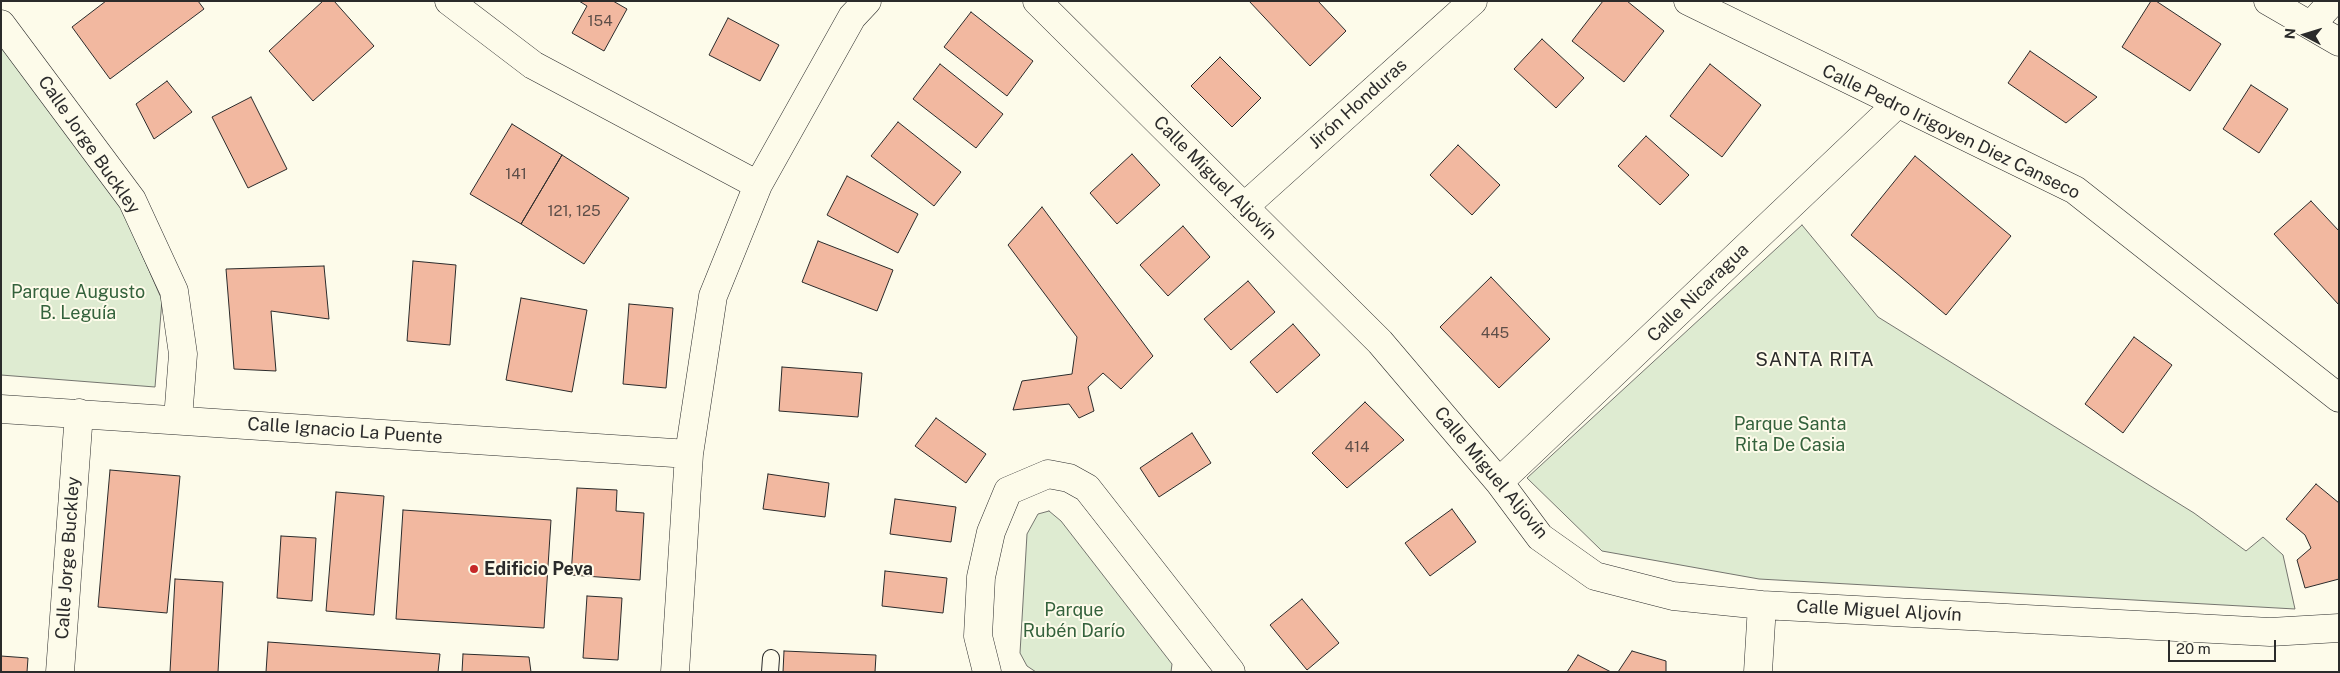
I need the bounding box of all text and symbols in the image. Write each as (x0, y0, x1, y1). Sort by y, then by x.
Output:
north arrow (2280, 10, 2330, 60)
house number: 154 (587, 12, 613, 30)
text: N (2282, 28, 2299, 40)
street label: Jirón Honduras (1304, 54, 1412, 154)
street label: Calle Pedro Irigoyen Diez Canseco (1818, 60, 2084, 204)
street label: Calle Jorge Buckley (33, 72, 145, 218)
street label: Calle Miguel Aljovín (1149, 112, 1281, 244)
house number: 141 (505, 165, 527, 183)
house number: 121, 125 (547, 202, 601, 220)
street label: Calle Nicaragua (1643, 239, 1753, 347)
park label: Parque Augusto B. Leguía (11, 281, 145, 324)
house number: 445 (1481, 324, 1509, 342)
district label: SANTA RITA (1754, 349, 1876, 371)
street label: Calle Miguel Aljovín (1429, 403, 1553, 543)
street label: Calle Ignacio La Puente (247, 413, 443, 449)
park label: Parque Santa Rita De Casia (1734, 413, 1846, 456)
house number: 414 (1345, 438, 1369, 456)
street label: Calle Jorge Buckley (52, 476, 84, 640)
place label: Edificio Peva (484, 558, 593, 580)
marker: Edificio Peva (468, 563, 480, 575)
street label: Calle Miguel Aljovín (1796, 596, 1962, 626)
park label: Parque Rubén Darío (1023, 599, 1125, 642)
scale bar (2170, 630, 2278, 662)
text: 20 m (2176, 640, 2211, 657)

